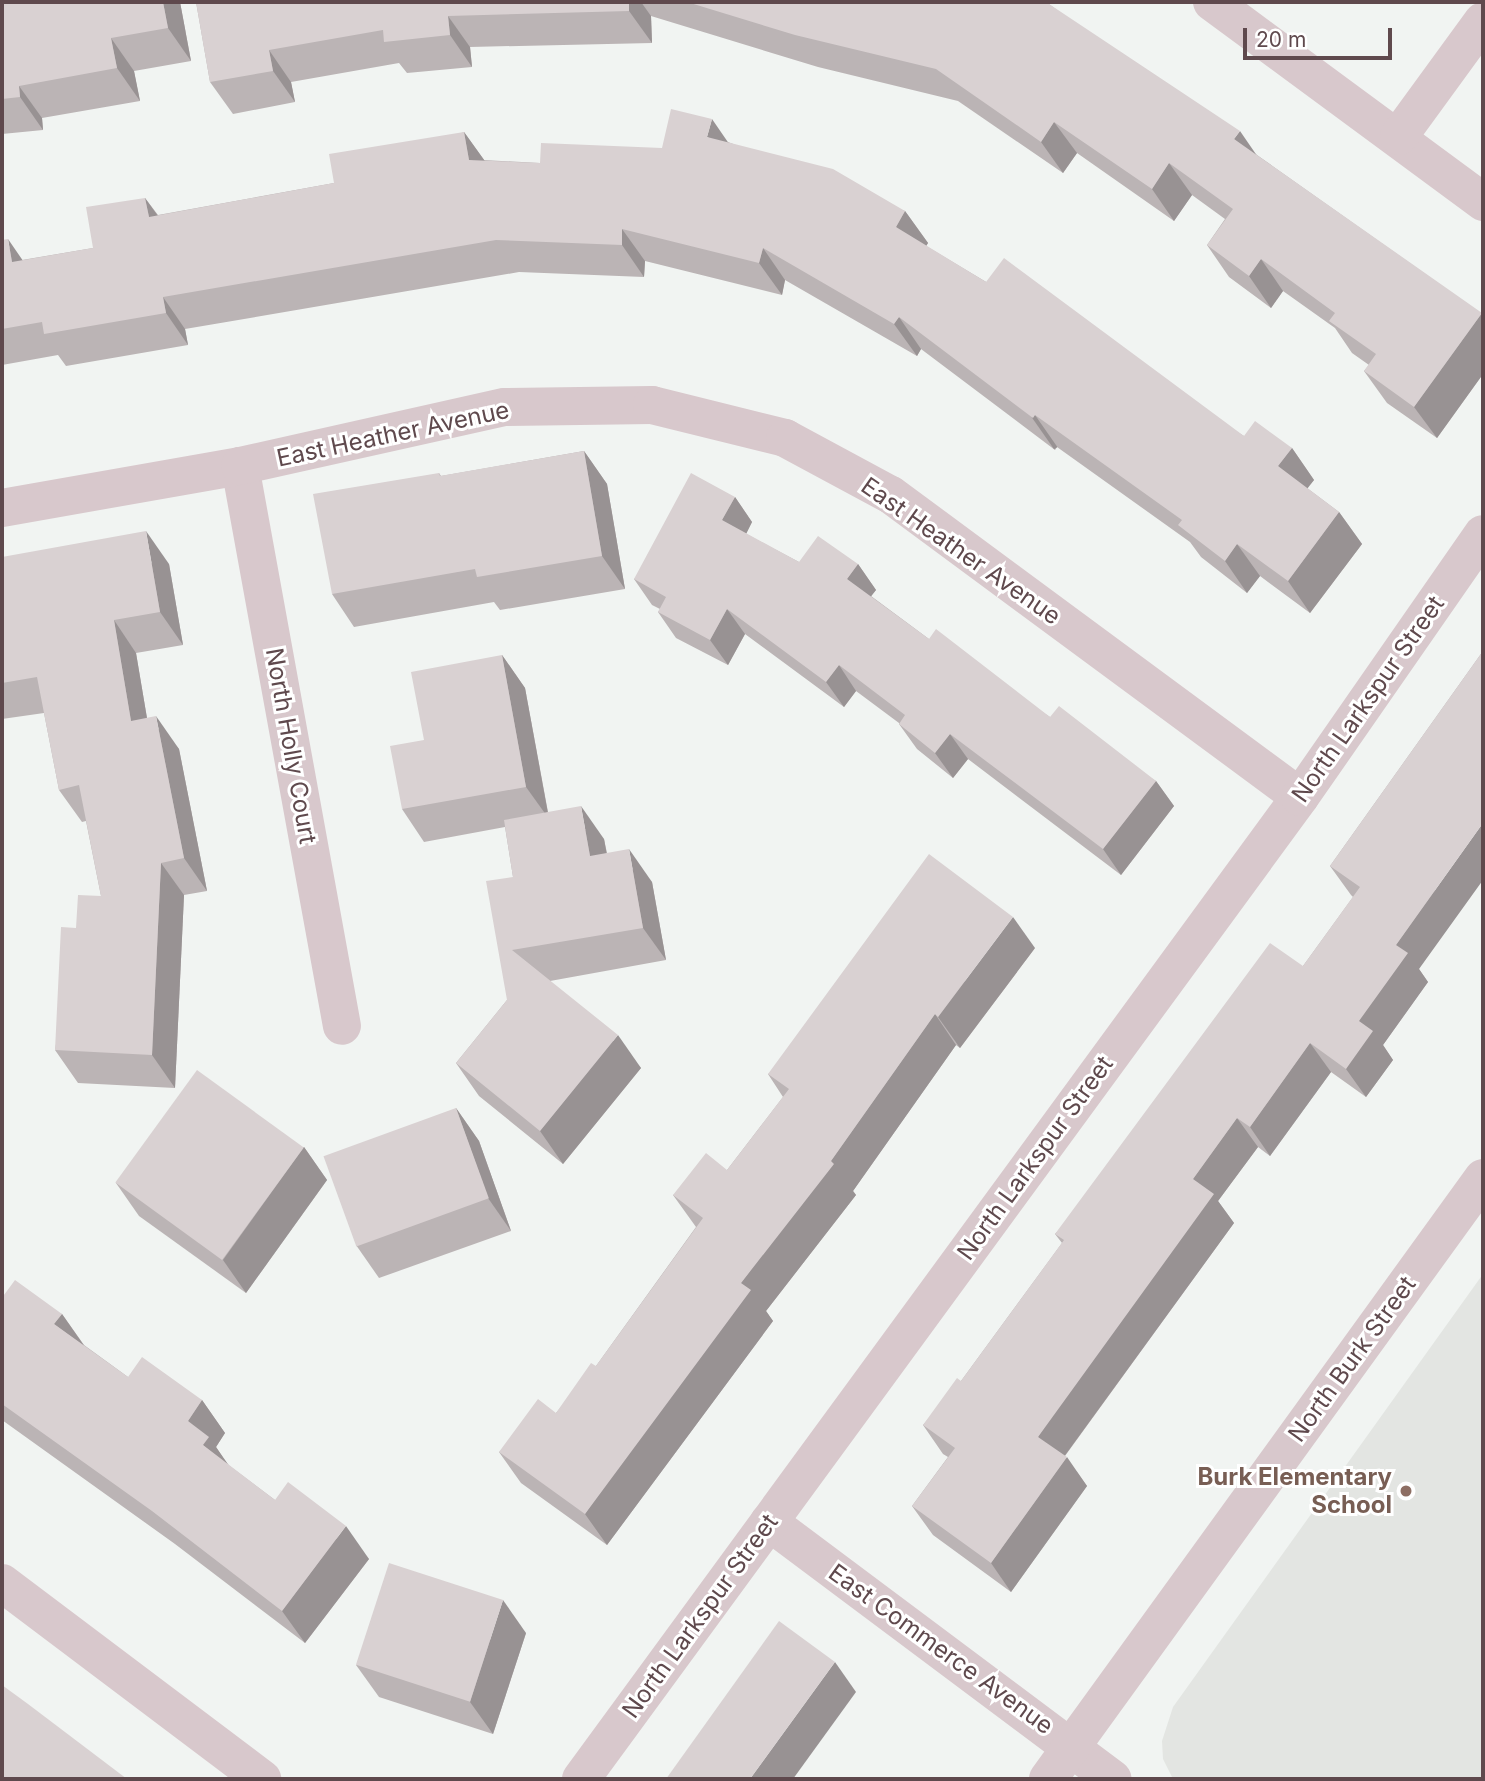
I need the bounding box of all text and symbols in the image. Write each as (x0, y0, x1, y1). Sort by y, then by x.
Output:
scale bar (1247, 14, 1396, 58)
text: 20 m (1256, 27, 1306, 52)
street label: East Heather Avenue (274, 395, 512, 473)
street label: East Heather Avenue (856, 471, 1066, 631)
street label: North Larkspur Street (1286, 590, 1450, 808)
street label: North Holly Court (260, 646, 322, 846)
street label: North Larkspur Street (951, 1050, 1119, 1266)
street label: North Burk Street (1282, 1271, 1422, 1447)
place label: Burk Elementary School (1197, 1463, 1392, 1519)
marker: Burk Elementary School (1398, 1483, 1414, 1499)
street label: North Larkspur Street (616, 1508, 784, 1724)
street label: East Commerce Avenue (823, 1558, 1059, 1740)

